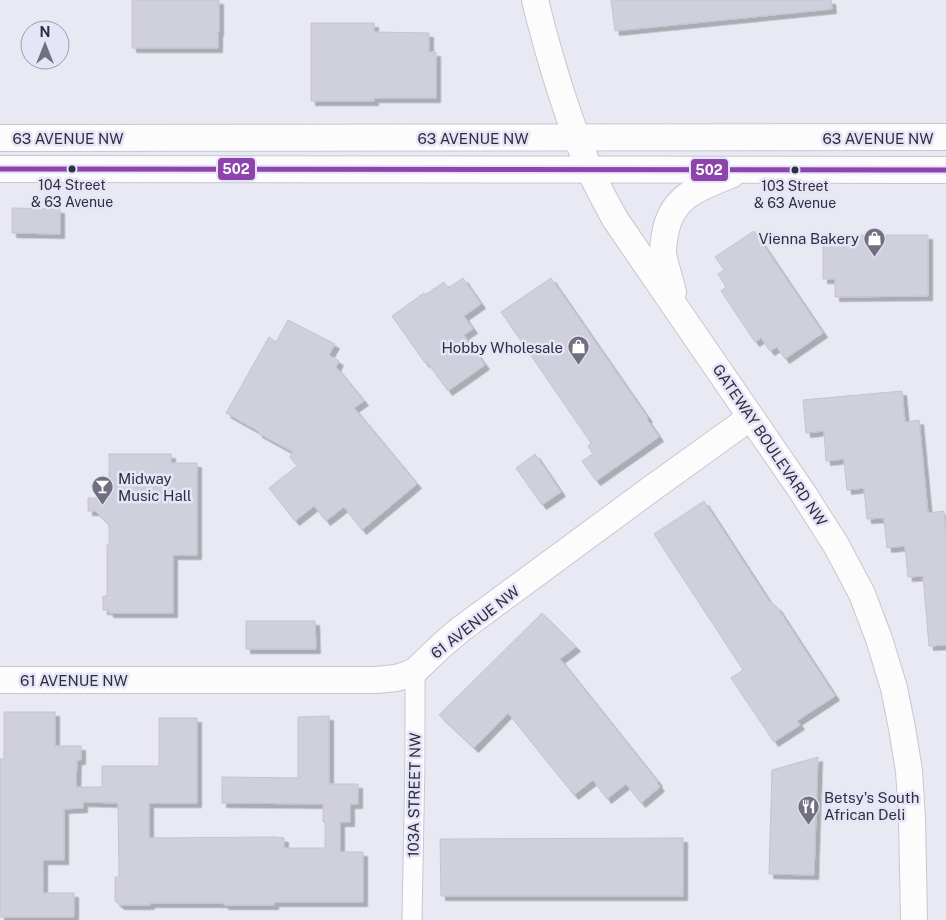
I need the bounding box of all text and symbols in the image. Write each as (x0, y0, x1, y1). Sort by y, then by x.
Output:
north arrow (20, 20, 70, 70)
text: N (40, 24, 50, 40)
street label: 63 AVENUE NW (12, 130, 124, 147)
street label: 63 AVENUE NW (417, 130, 529, 147)
street label: 63 AVENUE NW (822, 130, 934, 147)
line badge: 502 (217, 157, 256, 181)
line badge: 502 (690, 158, 729, 182)
text: 502 (222, 161, 250, 177)
text: 502 (695, 162, 723, 178)
marker: 104 Street & 63 Avenue (67, 164, 77, 174)
marker: 103 Street & 63 Avenue (790, 165, 800, 175)
place label: 104 Street & 63 Avenue (31, 177, 113, 210)
place label: 103 Street & 63 Avenue (754, 178, 836, 211)
shop icon: Vienna Bakery (863, 226, 887, 257)
place label: Vienna Bakery (758, 230, 859, 247)
shop icon: Hobby Wholesale (567, 335, 591, 366)
place label: Hobby Wholesale (441, 339, 563, 356)
street label: GATEWAY BOULEVARD NW (709, 361, 831, 529)
place label: Midway Music Hall (118, 470, 192, 504)
bar icon: Midway Music Hall (90, 475, 114, 506)
street label: 61 AVENUE NW (427, 582, 523, 662)
street label: 61 AVENUE NW (20, 672, 128, 689)
street label: 103A STREET NW (404, 732, 424, 858)
place label: Betsy's South African Deli (824, 789, 919, 823)
restaurant icon: Betsy's South African Deli (796, 794, 820, 825)

